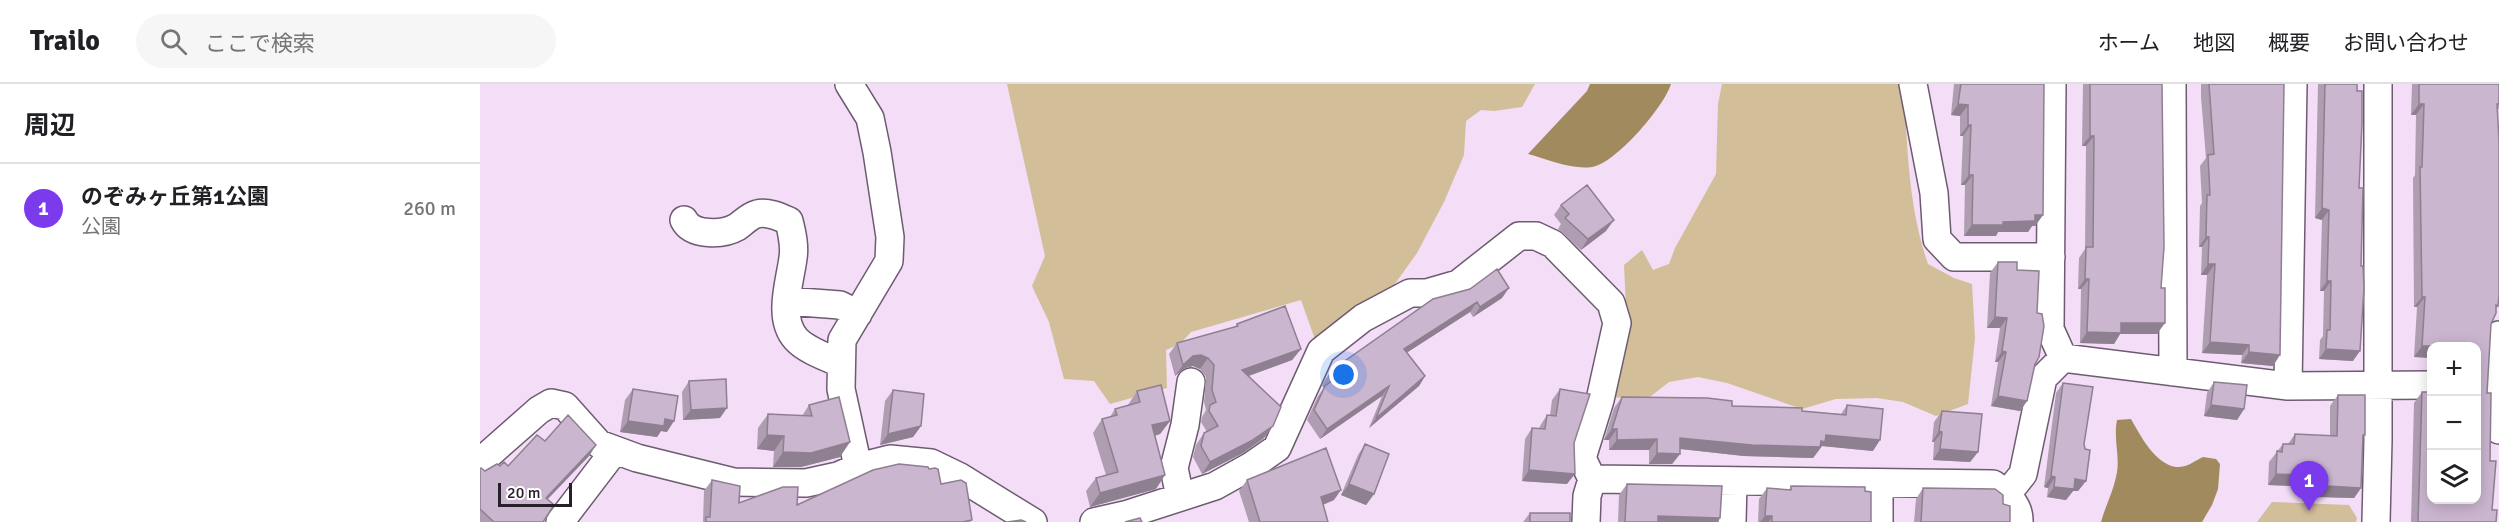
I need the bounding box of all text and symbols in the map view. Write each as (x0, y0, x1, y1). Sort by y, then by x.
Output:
search box (136, 14, 556, 68)
text: Trailo (30, 24, 100, 58)
icon: search (157, 25, 190, 58)
text: ここで検索 (205, 30, 315, 57)
text: ホーム (2098, 30, 2160, 56)
text: 地図 (2193, 30, 2235, 56)
text: 概要 (2268, 30, 2310, 56)
text: お問い合わせ (2343, 30, 2469, 56)
text: 周辺 (24, 110, 76, 142)
text: のぞみヶ丘第1公園 (81, 183, 269, 210)
text: 1 (38, 196, 49, 221)
text: 260 m (403, 196, 456, 221)
text: 公園 (81, 214, 121, 239)
map controls (2427, 342, 2481, 504)
button: + (2427, 342, 2481, 396)
your location (1329, 360, 1358, 389)
button: − (2427, 396, 2481, 450)
button: layers (2427, 450, 2481, 504)
pin: 1 (2290, 462, 2328, 511)
scale bar (498, 480, 572, 508)
text: 20 m (507, 483, 541, 503)

